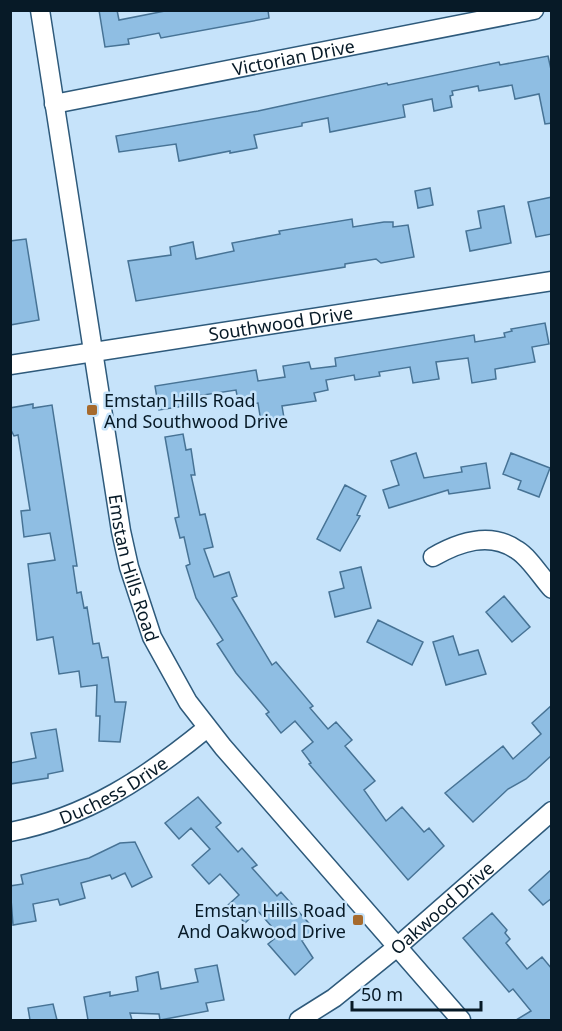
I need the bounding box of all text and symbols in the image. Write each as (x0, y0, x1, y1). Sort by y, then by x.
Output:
street label: Victorian Drive (230, 33, 357, 81)
street label: Southwood Drive (207, 300, 355, 346)
place label: Emstan Hills Road And Southwood Drive (104, 388, 288, 433)
marker: Emstan Hills Road And Southwood Drive (85, 403, 99, 417)
street label: Emstan Hills Road (103, 492, 165, 645)
street label: Duchess Drive (56, 751, 172, 830)
street label: Oakwood Drive (385, 856, 499, 960)
place label: Emstan Hills Road And Oakwood Drive (178, 898, 346, 943)
marker: Emstan Hills Road And Oakwood Drive (351, 913, 365, 927)
scale bar (352, 974, 481, 1012)
text: 50 m (361, 982, 403, 1006)

